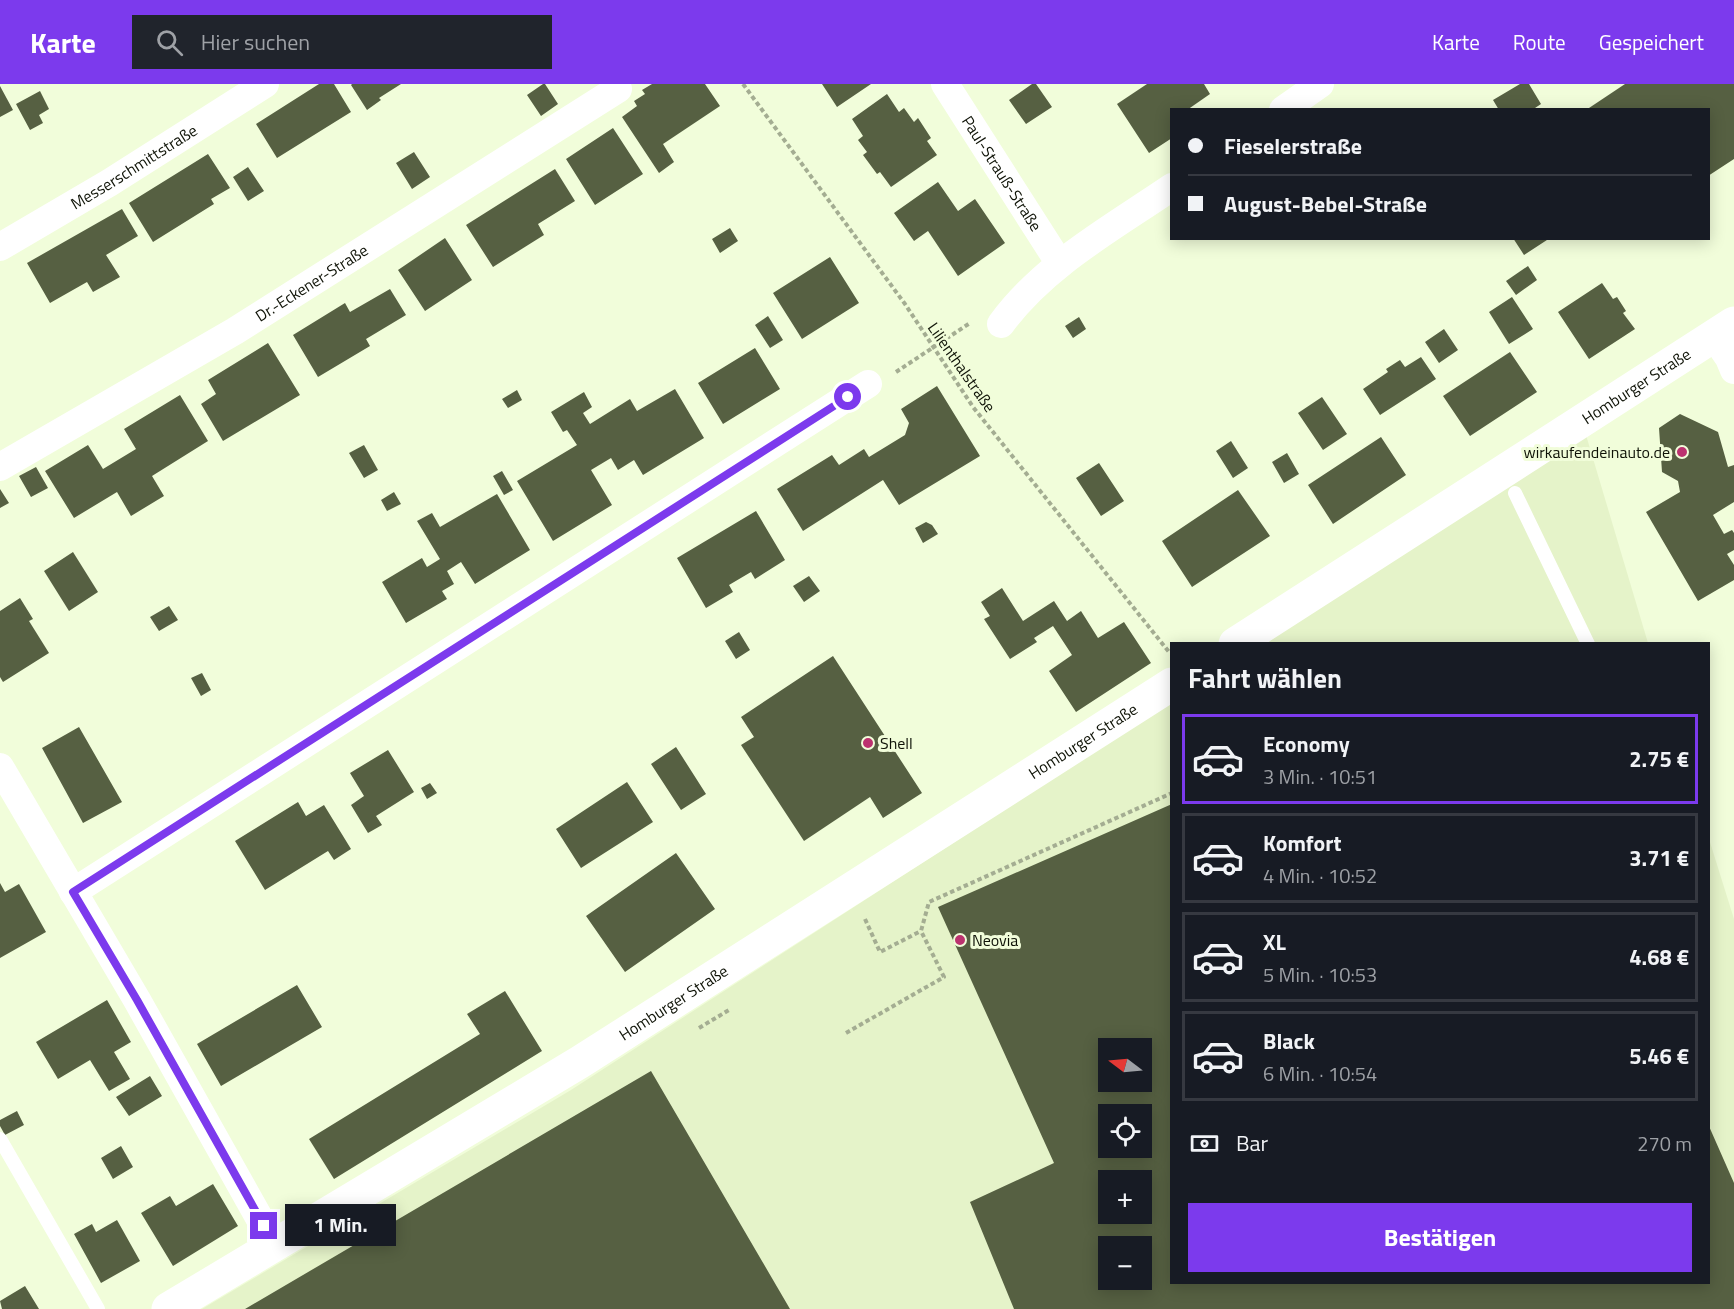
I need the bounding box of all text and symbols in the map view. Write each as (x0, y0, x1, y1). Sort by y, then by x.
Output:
search box (132, 15, 552, 69)
text: Karte (30, 21, 96, 64)
text: Hier suchen (201, 25, 310, 59)
icon: search (153, 26, 186, 59)
text: Karte (1432, 26, 1480, 58)
text: Route (1513, 26, 1566, 58)
text: Gespeichert (1599, 26, 1704, 58)
street label: Paul-Strauß-Straße (956, 111, 1048, 236)
street label: Messerschmittstraße (66, 118, 202, 215)
text: Fieselerstraße (1224, 129, 1362, 163)
text: August-Bebel-Straße (1224, 187, 1427, 221)
street label: Dr.-Eckener-Straße (250, 238, 373, 327)
street label: Lilienthalstraße (922, 317, 1002, 417)
street label: Homburger Straße (1577, 342, 1695, 430)
route start (834, 383, 861, 410)
place label: wirkaufendeinauto.de (1524, 440, 1670, 464)
marker: wirkaufendeinauto.de (1675, 445, 1689, 459)
text: Fahrt wählen (1188, 657, 1342, 698)
street label: Homburger Straße (1024, 697, 1142, 785)
text: Economy (1263, 727, 1350, 761)
place label: Shell (880, 731, 913, 755)
icon: car (1191, 732, 1245, 786)
marker: Shell (861, 736, 875, 750)
text: 2.75 € (1629, 742, 1689, 776)
text: 3 Min. · 10:51 (1263, 761, 1377, 792)
text: Komfort (1263, 826, 1342, 860)
icon: car (1191, 831, 1245, 885)
text: 3.71 € (1629, 841, 1689, 875)
text: 4 Min. · 10:52 (1263, 860, 1377, 891)
text: XL (1263, 925, 1286, 959)
place label: Neovia (972, 928, 1018, 952)
icon: car (1191, 930, 1245, 984)
marker: Neovia (953, 933, 967, 947)
text: 4.68 € (1629, 940, 1689, 974)
street label: Homburger Straße (614, 959, 733, 1046)
text: 5 Min. · 10:53 (1263, 959, 1377, 990)
text: Black (1263, 1024, 1315, 1058)
icon: car (1191, 1029, 1245, 1083)
north arrow (1098, 1038, 1152, 1092)
map controls (1098, 1038, 1152, 1290)
text: 5.46 € (1629, 1039, 1689, 1073)
text: 6 Min. · 10:54 (1263, 1058, 1377, 1089)
button: locate (1098, 1104, 1152, 1158)
text: Bar (1236, 1126, 1268, 1160)
icon: cash (1188, 1127, 1221, 1160)
text: 270 m (1637, 1128, 1692, 1159)
button: + (1098, 1170, 1152, 1224)
button: Bestätigen (1188, 1203, 1692, 1272)
callout: 1 Min. (285, 1205, 396, 1247)
text: 1 Min. (313, 1209, 368, 1240)
route end (250, 1212, 277, 1239)
button: − (1098, 1236, 1152, 1290)

